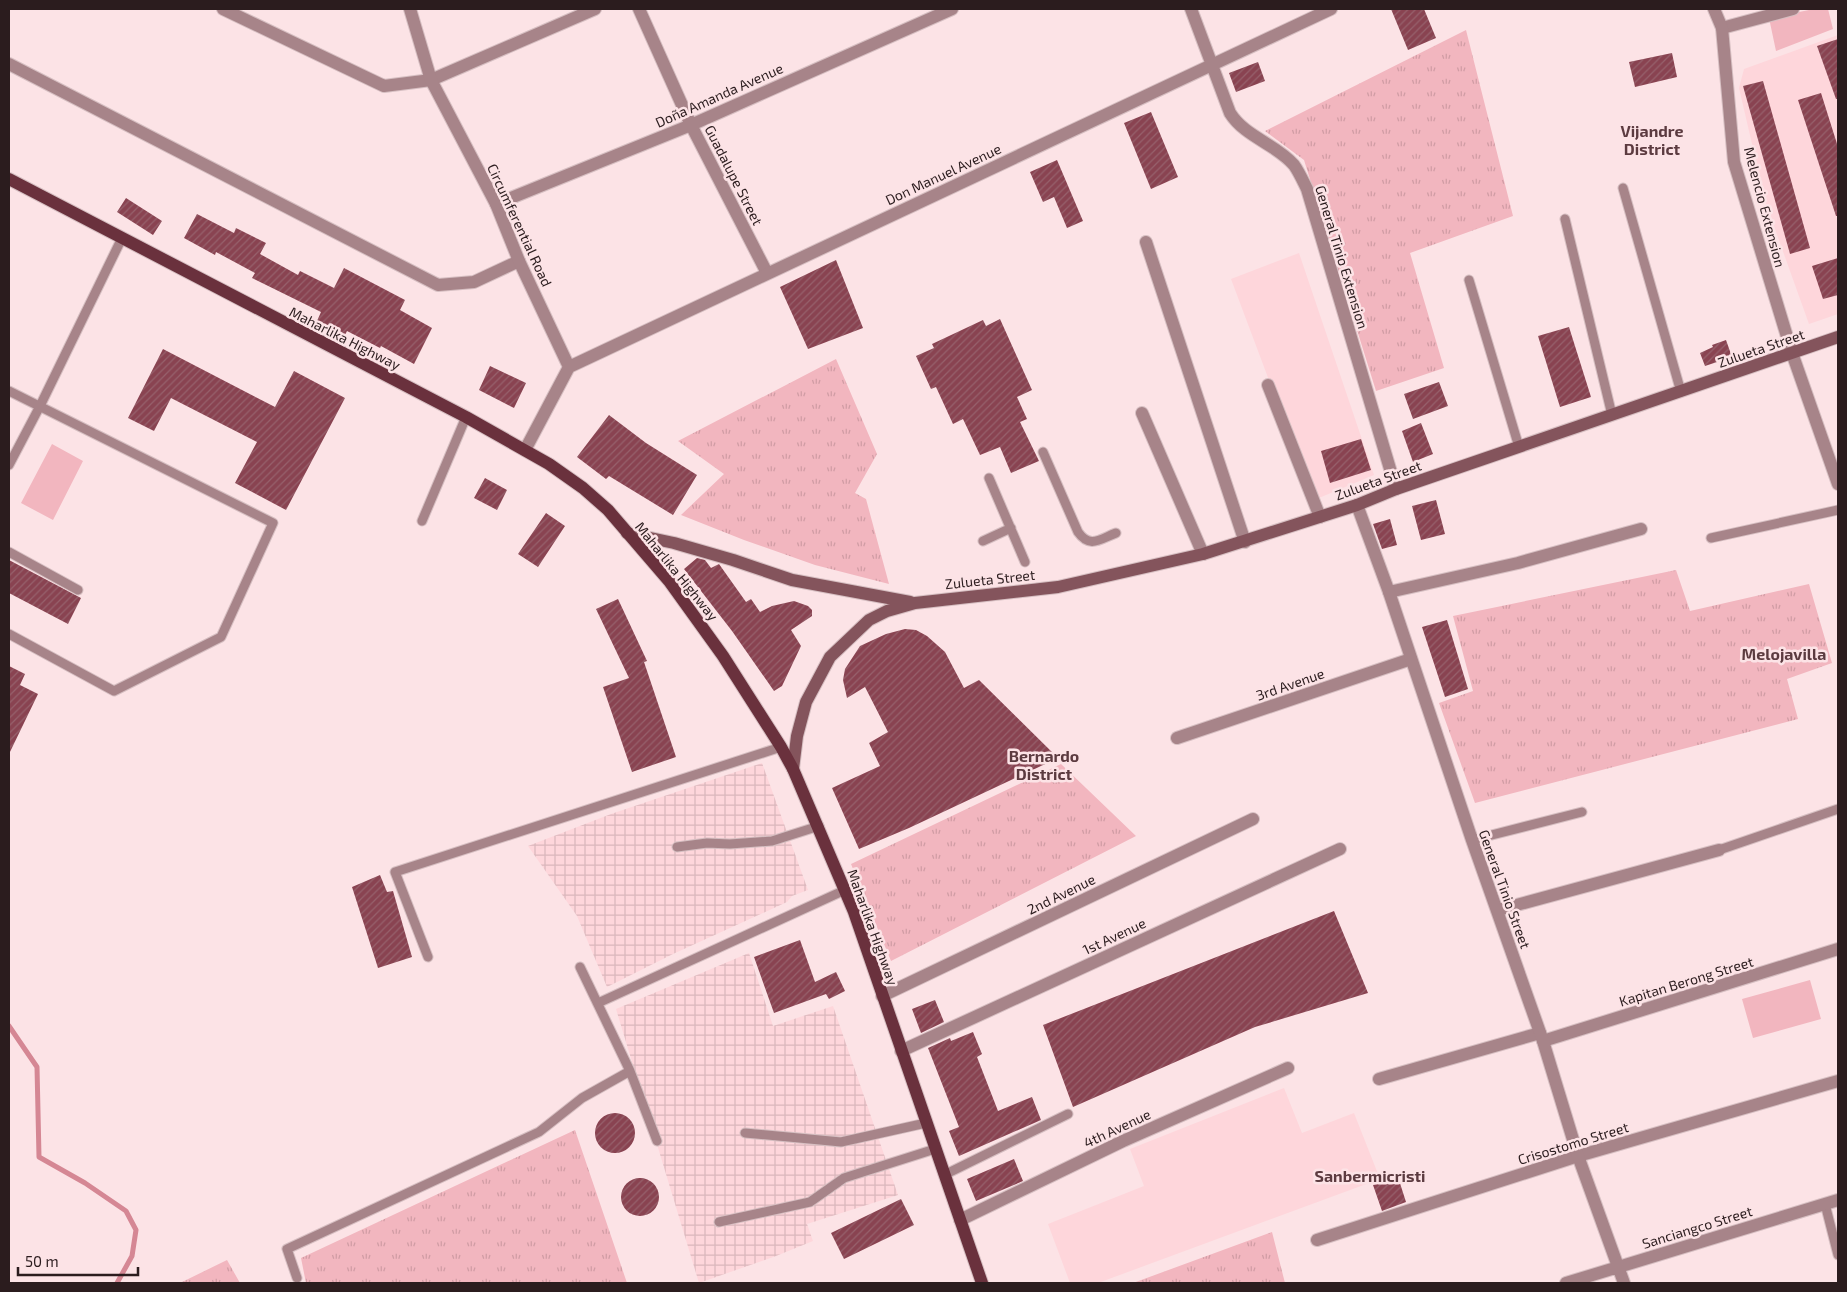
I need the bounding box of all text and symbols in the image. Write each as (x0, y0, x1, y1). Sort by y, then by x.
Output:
street label: Doña Amanda Avenue (652, 59, 786, 131)
district label: Vijandre District (1620, 121, 1684, 158)
street label: Guadalupe Street (701, 122, 767, 228)
street label: Don Manuel Avenue (882, 140, 1004, 208)
street label: Melencio Extension (1741, 145, 1789, 269)
street label: Circumferential Road (484, 161, 556, 289)
street label: General Tinio Extension (1312, 183, 1372, 331)
street label: Maharlika Highway (287, 303, 404, 374)
street label: Zulueta Street (1715, 325, 1807, 371)
street label: Zulueta Street (1333, 457, 1423, 503)
street label: Maharlika Highway (632, 518, 722, 624)
street label: Zulueta Street (944, 566, 1036, 592)
district label: Melojavilla (1742, 644, 1826, 663)
street label: 3rd Avenue (1254, 664, 1326, 704)
district label: Bernardo District (1009, 746, 1079, 783)
street label: General Tinio Street (1476, 827, 1534, 951)
street label: Maharlika Highway (844, 867, 902, 988)
street label: 2nd Avenue (1024, 870, 1098, 918)
street label: 1st Avenue (1080, 914, 1148, 958)
street label: Kapitan Berong Street (1617, 952, 1755, 1010)
street label: 4th Avenue (1081, 1105, 1153, 1151)
street label: Crisostomo Street (1516, 1118, 1630, 1168)
district label: Sanbermicristi (1315, 1166, 1425, 1185)
street label: Sanciangco Street (1640, 1202, 1754, 1252)
scale bar (18, 1244, 138, 1276)
text: 50 m (25, 1252, 59, 1270)

